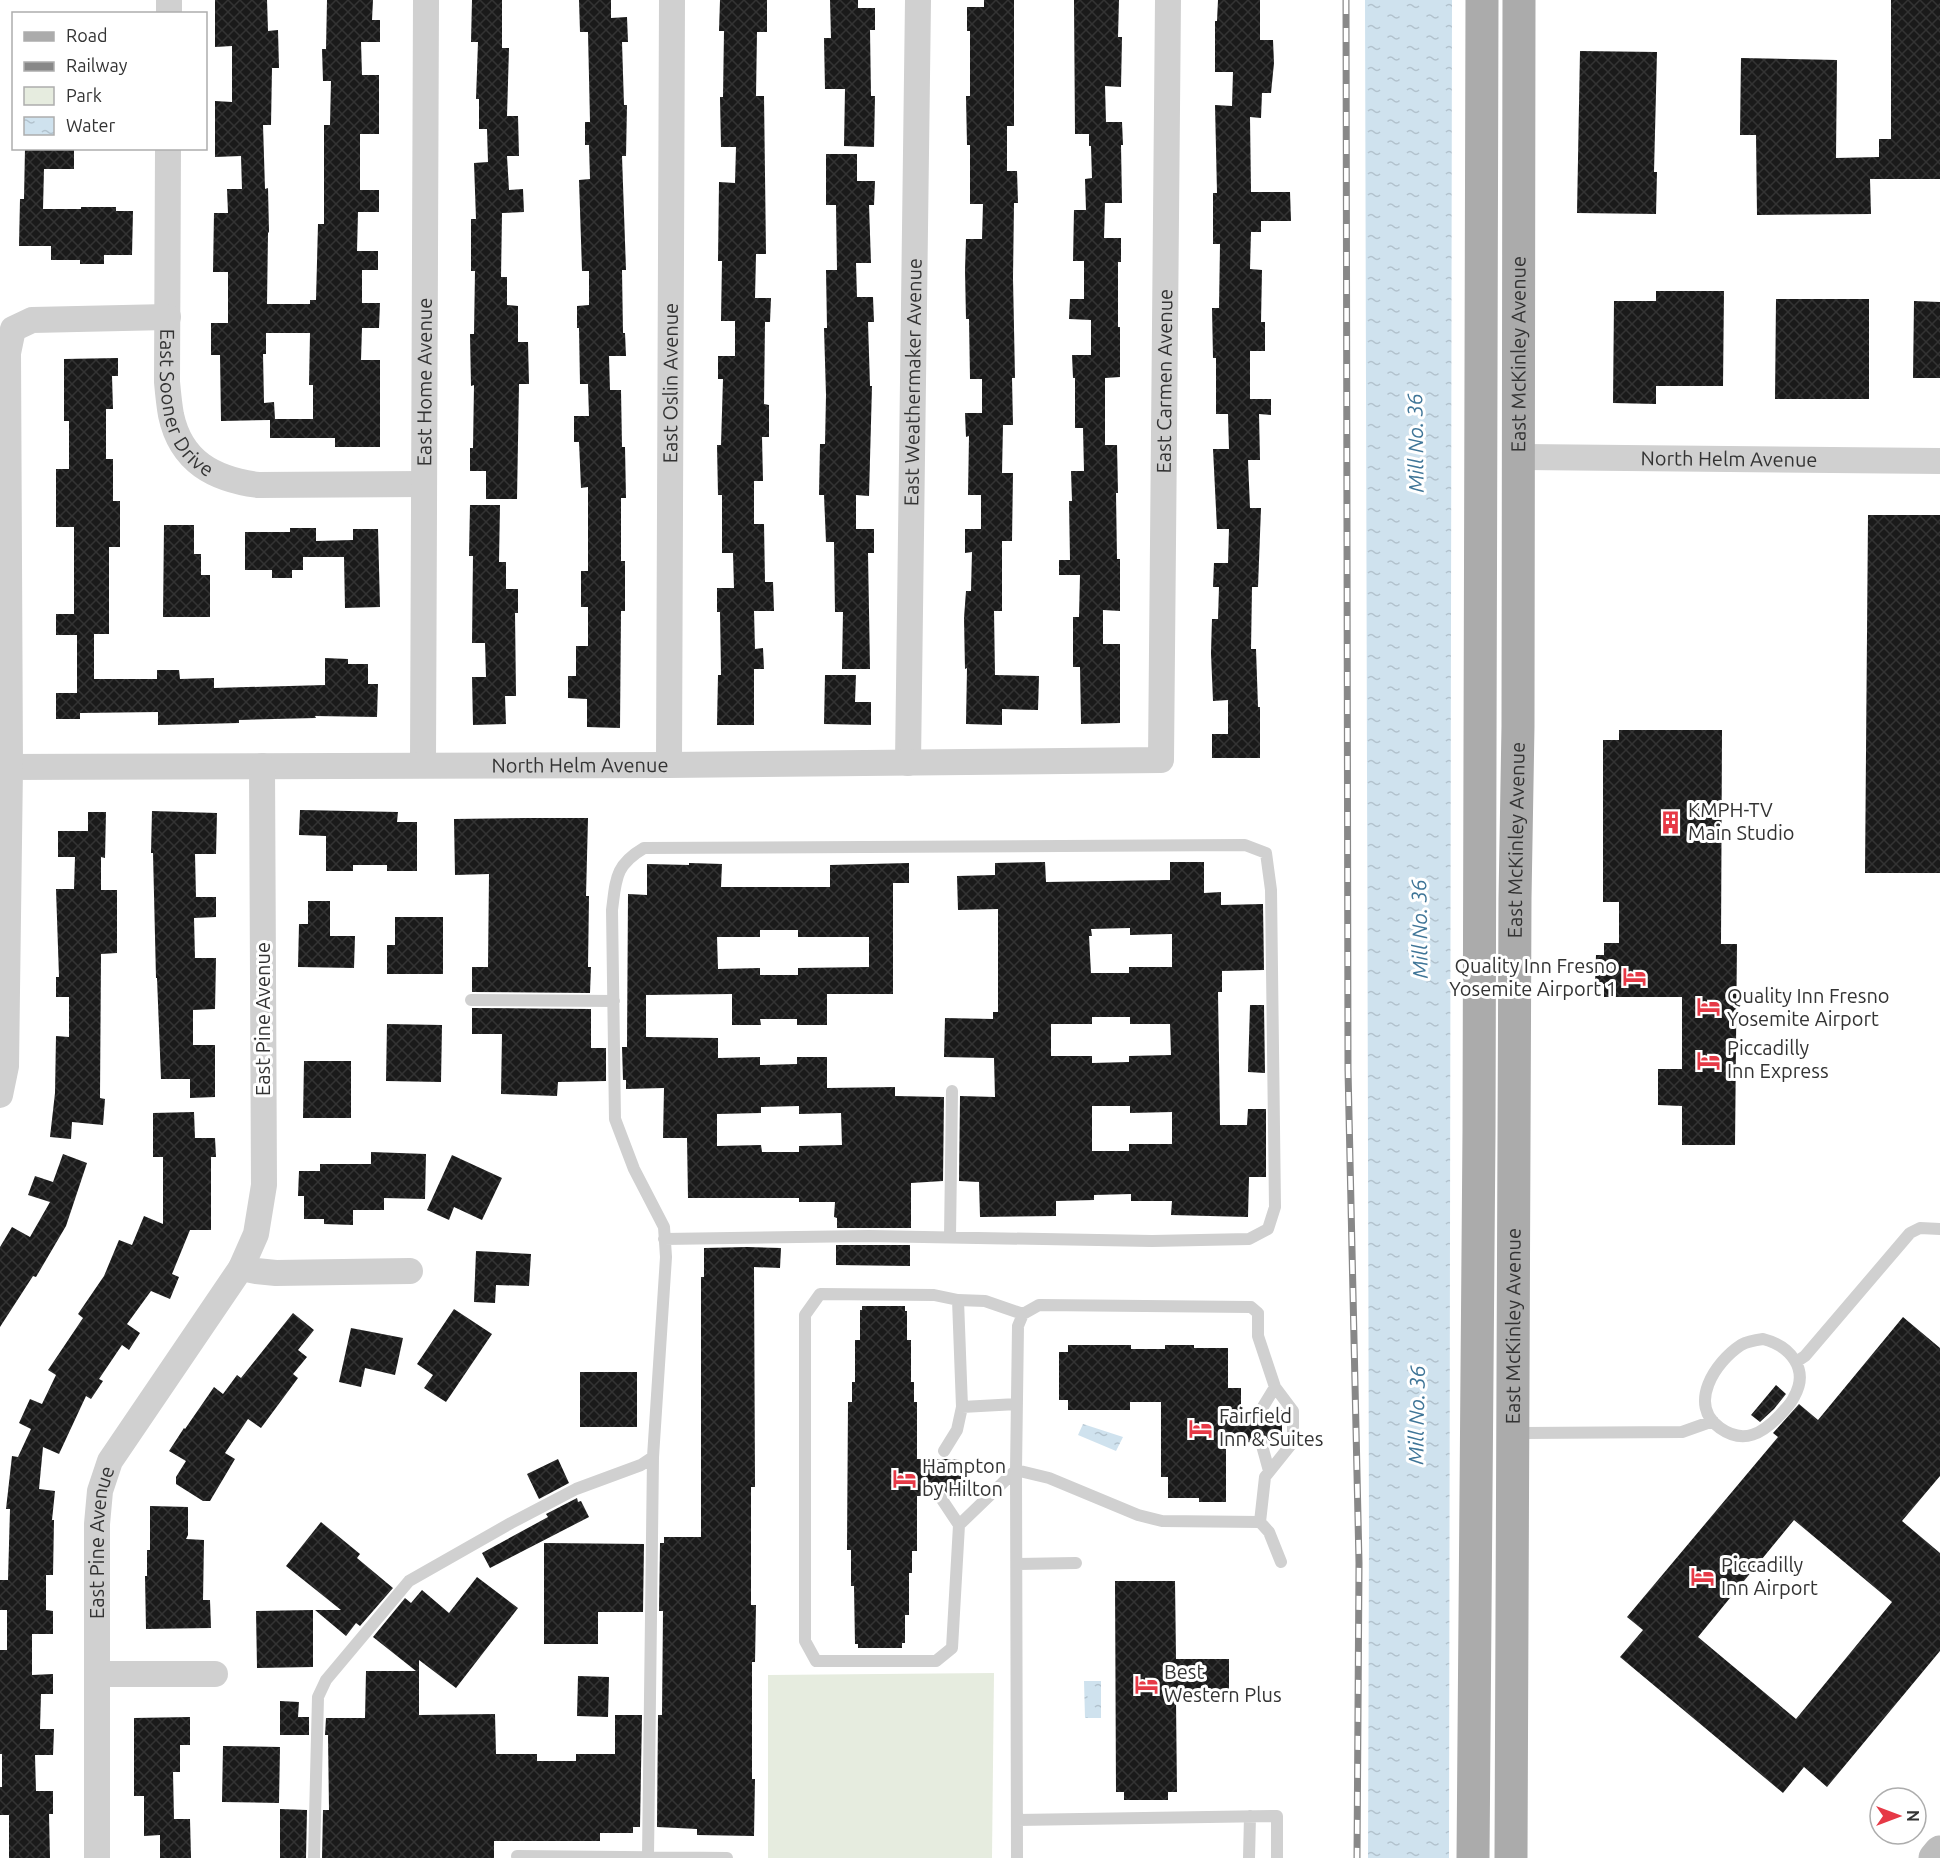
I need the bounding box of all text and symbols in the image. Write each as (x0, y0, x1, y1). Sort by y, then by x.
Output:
legend (12, 12, 207, 150)
text: Road (66, 25, 108, 45)
text: Railway (66, 55, 128, 75)
text: Park (66, 85, 102, 105)
text: Water (66, 115, 116, 135)
street label: East McKinley Avenue (1506, 256, 1530, 452)
street label: East Weathermaker Avenue (899, 258, 926, 506)
street label: East Carmen Avenue (1152, 289, 1176, 473)
street label: East Home Avenue (412, 298, 436, 466)
street label: East Oslin Avenue (658, 303, 682, 463)
street label: East Sooner Drive (156, 329, 218, 481)
water label: Mill No. 36 (1402, 393, 1428, 493)
street label: North Helm Avenue (1640, 446, 1818, 471)
street label: East McKinley Avenue (1503, 742, 1529, 938)
street label: North Helm Avenue (491, 753, 669, 777)
place label: KMPH-TV Main Studio (1688, 798, 1795, 844)
building icon: KMPH-TV Main Studio (1657, 809, 1683, 835)
water label: Mill No. 36 (1406, 879, 1432, 979)
street label: East Pine Avenue (251, 942, 274, 1096)
place label: Quality Inn Fresno Yosemite Airport 1 (1449, 954, 1617, 1000)
hotel icon: Quality Inn Fresno Yosemite Airport 1 (1622, 964, 1648, 990)
place label: Quality Inn Fresno Yosemite Airport (1727, 984, 1890, 1030)
hotel icon: Quality Inn Fresno Yosemite Airport (1696, 994, 1722, 1020)
place label: Piccadilly Inn Express (1727, 1036, 1829, 1082)
hotel icon: Piccadilly Inn Express (1696, 1047, 1722, 1073)
street label: East McKinley Avenue (1501, 1228, 1525, 1424)
water label: Mill No. 36 (1403, 1365, 1429, 1465)
place label: Fairfield Inn & Suites (1219, 1404, 1324, 1450)
hotel icon: Fairfield Inn & Suites (1188, 1415, 1214, 1441)
place label: Hampton by Hilton (922, 1454, 1006, 1500)
street label: East Pine Avenue (85, 1463, 119, 1619)
hotel icon: Hampton by Hilton (891, 1465, 917, 1491)
place label: Piccadilly Inn Airport (1721, 1553, 1818, 1599)
hotel icon: Piccadilly Inn Airport (1690, 1564, 1716, 1590)
place label: Best Western Plus (1164, 1660, 1282, 1706)
hotel icon: Best Western Plus (1133, 1671, 1159, 1697)
north arrow (1868, 1786, 1928, 1846)
text: N (1904, 1810, 1922, 1822)

